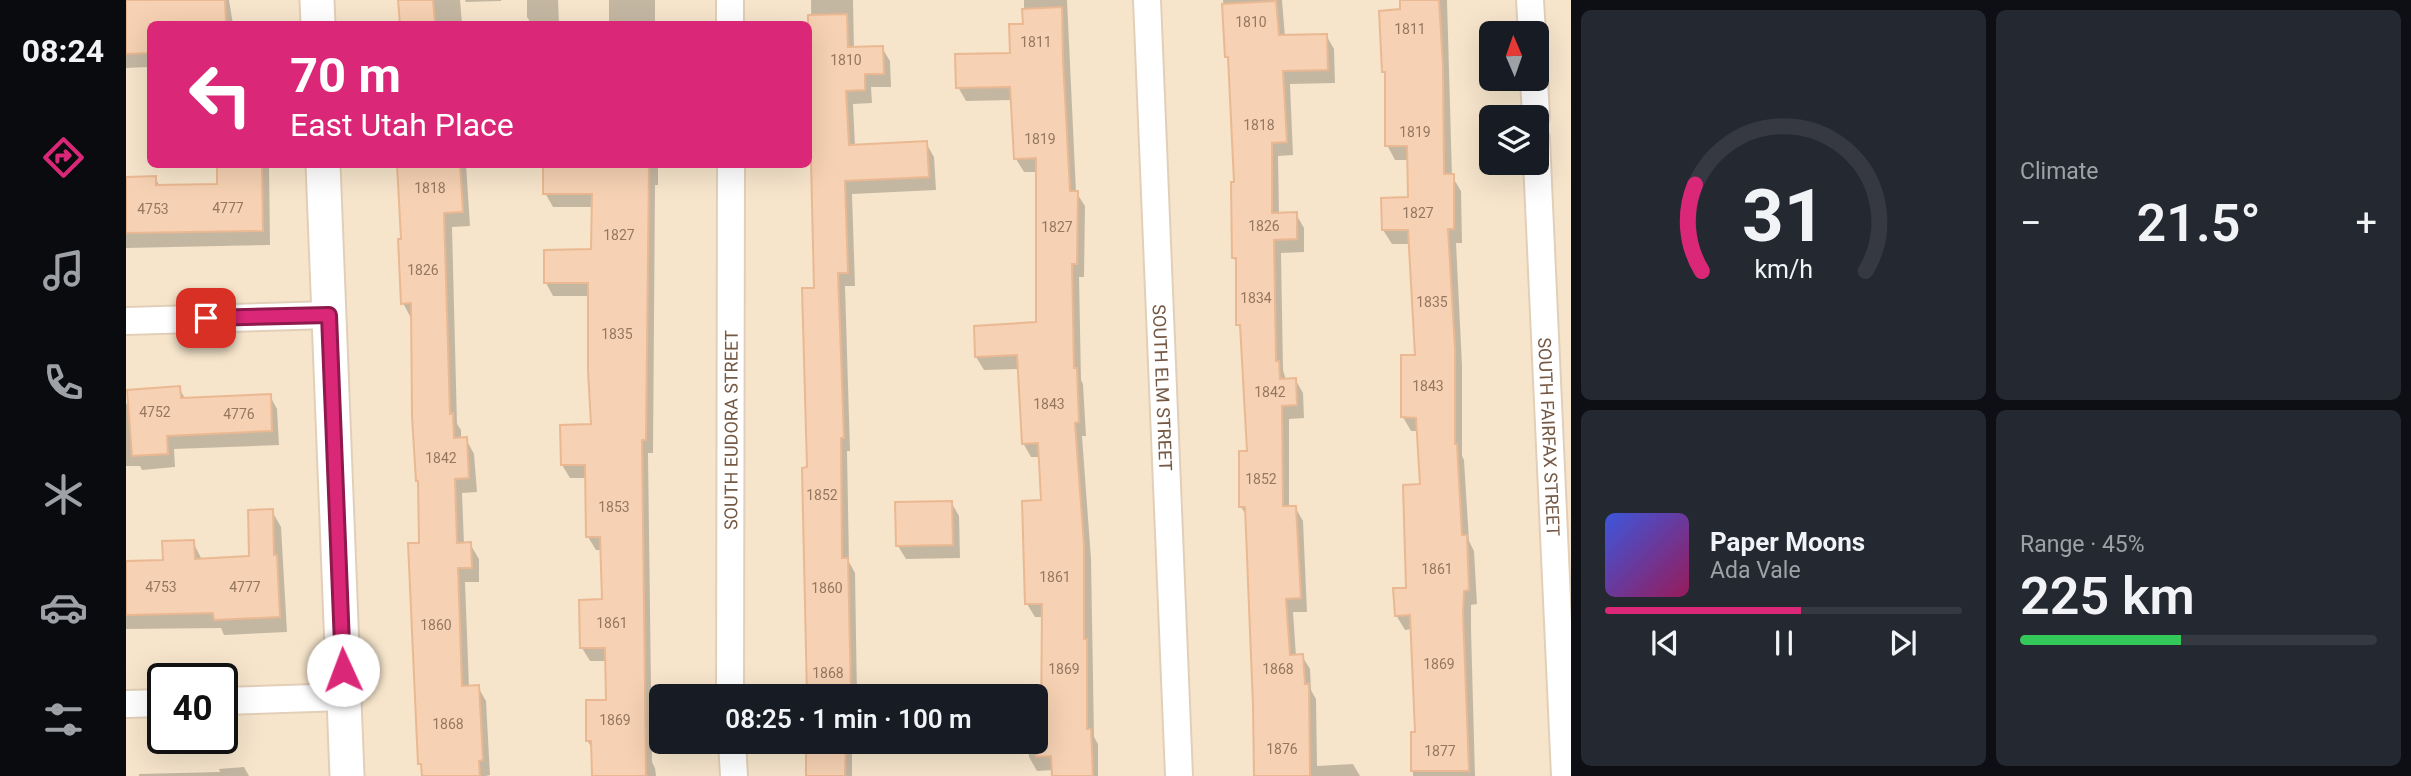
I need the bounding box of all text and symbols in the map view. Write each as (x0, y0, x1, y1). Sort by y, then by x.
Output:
house number: 1810 (1235, 14, 1267, 30)
house number: 1811 (1394, 21, 1426, 37)
north arrow (1479, 21, 1549, 91)
map controls (1479, 21, 1549, 175)
text: 08:24 (22, 32, 104, 70)
house number: 1811 (1020, 34, 1052, 50)
text: 70 m (290, 47, 401, 104)
icon: left (175, 49, 266, 140)
house number: 1810 (830, 52, 862, 68)
button: layers (1479, 105, 1549, 175)
text: East Utah Place (290, 106, 514, 144)
house number: 1818 (1243, 117, 1275, 133)
house number: 1819 (1399, 124, 1431, 140)
house number: 1819 (1024, 131, 1056, 147)
icon: directions (39, 133, 88, 182)
text: Climate (2020, 158, 2099, 185)
text: 31 (1742, 173, 1825, 259)
house number: 1818 (414, 180, 446, 196)
text: 21.5° (2137, 193, 2261, 254)
house number: 4777 (212, 200, 244, 216)
house number: 4753 (137, 201, 169, 217)
text: − (2020, 201, 2042, 245)
text: + (2355, 201, 2377, 245)
house number: 1827 (1402, 205, 1434, 221)
house number: 1826 (1248, 218, 1280, 234)
house number: 1827 (1041, 219, 1073, 235)
house number: 1827 (603, 227, 635, 243)
icon: music (39, 246, 88, 295)
text: km/h (1754, 255, 1813, 284)
house number: 1826 (407, 262, 439, 278)
pin (176, 288, 236, 348)
house number: 1834 (1240, 290, 1272, 306)
house number: 1835 (1416, 294, 1448, 310)
icon: arrive (187, 299, 225, 337)
street label: SOUTH ELM STREET (1149, 304, 1177, 472)
house number: 1835 (601, 326, 633, 342)
street label: SOUTH EUDORA STREET (720, 330, 741, 530)
street label: SOUTH FAIRFAX STREET (1535, 337, 1565, 537)
icon: phone (39, 358, 88, 407)
house number: 1843 (1412, 378, 1444, 394)
house number: 1842 (1254, 384, 1286, 400)
house number: 1843 (1033, 396, 1065, 412)
house number: 4752 (139, 404, 171, 420)
house number: 4776 (223, 406, 255, 422)
house number: 1842 (425, 450, 457, 466)
icon: climate (39, 470, 88, 519)
house number: 1852 (1245, 471, 1277, 487)
house number: 1852 (806, 487, 838, 503)
house number: 1853 (598, 499, 630, 515)
text: Paper Moons (1710, 527, 1865, 557)
text: Range · 45% (2020, 531, 2145, 558)
text: Ada Vale (1710, 557, 1801, 584)
house number: 1861 (1421, 561, 1453, 577)
text: 225 km (2020, 566, 2195, 627)
house number: 1861 (1039, 569, 1071, 585)
house number: 4753 (145, 579, 177, 595)
house number: 4777 (229, 579, 261, 595)
house number: 1860 (811, 580, 843, 596)
icon: car (39, 583, 88, 632)
house number: 1861 (596, 615, 628, 631)
house number: 1860 (420, 617, 452, 633)
icon: previous (1646, 624, 1684, 662)
icon: pause (1765, 624, 1803, 662)
icon: next (1884, 624, 1922, 662)
position arrow (306, 633, 380, 707)
house number: 1869 (1423, 656, 1455, 672)
house number: 1869 (1048, 661, 1080, 677)
house number: 1868 (1262, 661, 1294, 677)
speed limit sign: 40 (147, 663, 238, 754)
house number: 1868 (812, 665, 844, 681)
icon: filters (39, 695, 88, 744)
text: 08:25 · 1 min · 100 m (725, 704, 972, 734)
house number: 1869 (599, 712, 631, 728)
house number: 1868 (432, 716, 464, 732)
house number: 1876 (1266, 741, 1298, 757)
house number: 1877 (1424, 743, 1456, 759)

